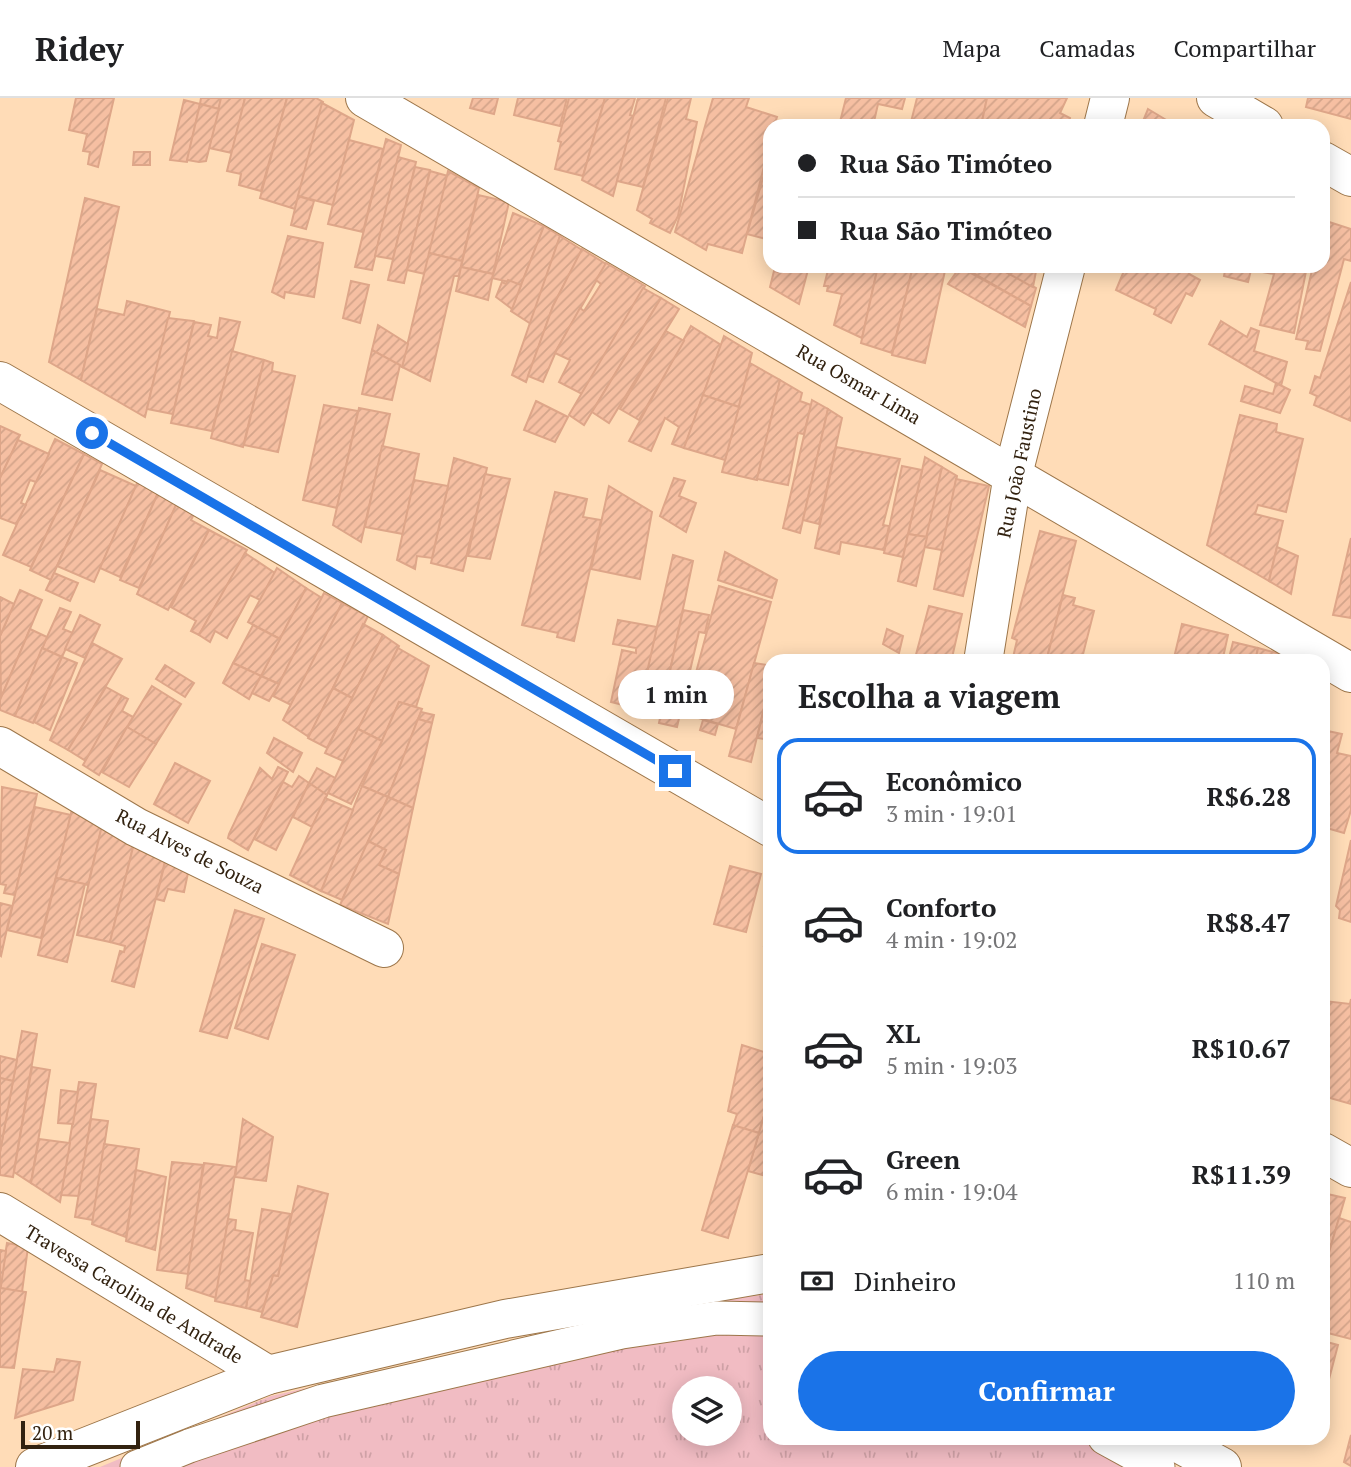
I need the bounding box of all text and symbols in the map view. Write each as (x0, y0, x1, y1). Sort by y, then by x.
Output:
text: Ridey (35, 27, 123, 70)
text: Mapa (943, 32, 1001, 64)
text: Camadas (1039, 32, 1135, 64)
text: Compartilhar (1173, 32, 1316, 64)
text: Rua São Timóteo (840, 146, 1052, 180)
text: Rua São Timóteo (840, 213, 1052, 247)
street label: Rua Osmar Lima (793, 338, 926, 429)
street label: Rua João Faustino (990, 386, 1047, 540)
route start (76, 417, 108, 449)
callout: 1 min (617, 670, 733, 718)
text: Escolha a viagem (798, 675, 1060, 717)
text: 1 min (645, 679, 707, 710)
route end (659, 755, 691, 787)
text: Econômico (886, 764, 1022, 798)
icon: car (802, 765, 865, 828)
text: R$6.28 (1206, 779, 1291, 813)
text: 3 min · 19:01 (886, 798, 1018, 829)
street label: Rua Alves de Souza (112, 803, 269, 899)
text: Conforto (886, 890, 996, 924)
icon: car (802, 891, 865, 954)
text: R$8.47 (1206, 905, 1291, 939)
text: 4 min · 19:02 (886, 924, 1018, 955)
text: XL (886, 1016, 920, 1050)
icon: car (802, 1017, 865, 1080)
text: R$10.67 (1192, 1031, 1291, 1065)
text: 5 min · 19:03 (886, 1050, 1018, 1081)
text: Green (886, 1142, 960, 1176)
icon: car (802, 1143, 865, 1206)
text: R$11.39 (1192, 1157, 1291, 1191)
text: 6 min · 19:04 (886, 1176, 1018, 1207)
street label: Travessa Carolina de Andrade (21, 1218, 248, 1369)
icon: cash (798, 1262, 836, 1300)
text: Dinheiro (854, 1264, 956, 1298)
text: 110 m (1233, 1265, 1295, 1296)
button: Confirmar (798, 1351, 1295, 1431)
map controls (672, 1376, 742, 1446)
button: layers (672, 1376, 742, 1446)
scale bar (21, 1418, 140, 1450)
text: 20 m (32, 1420, 73, 1445)

